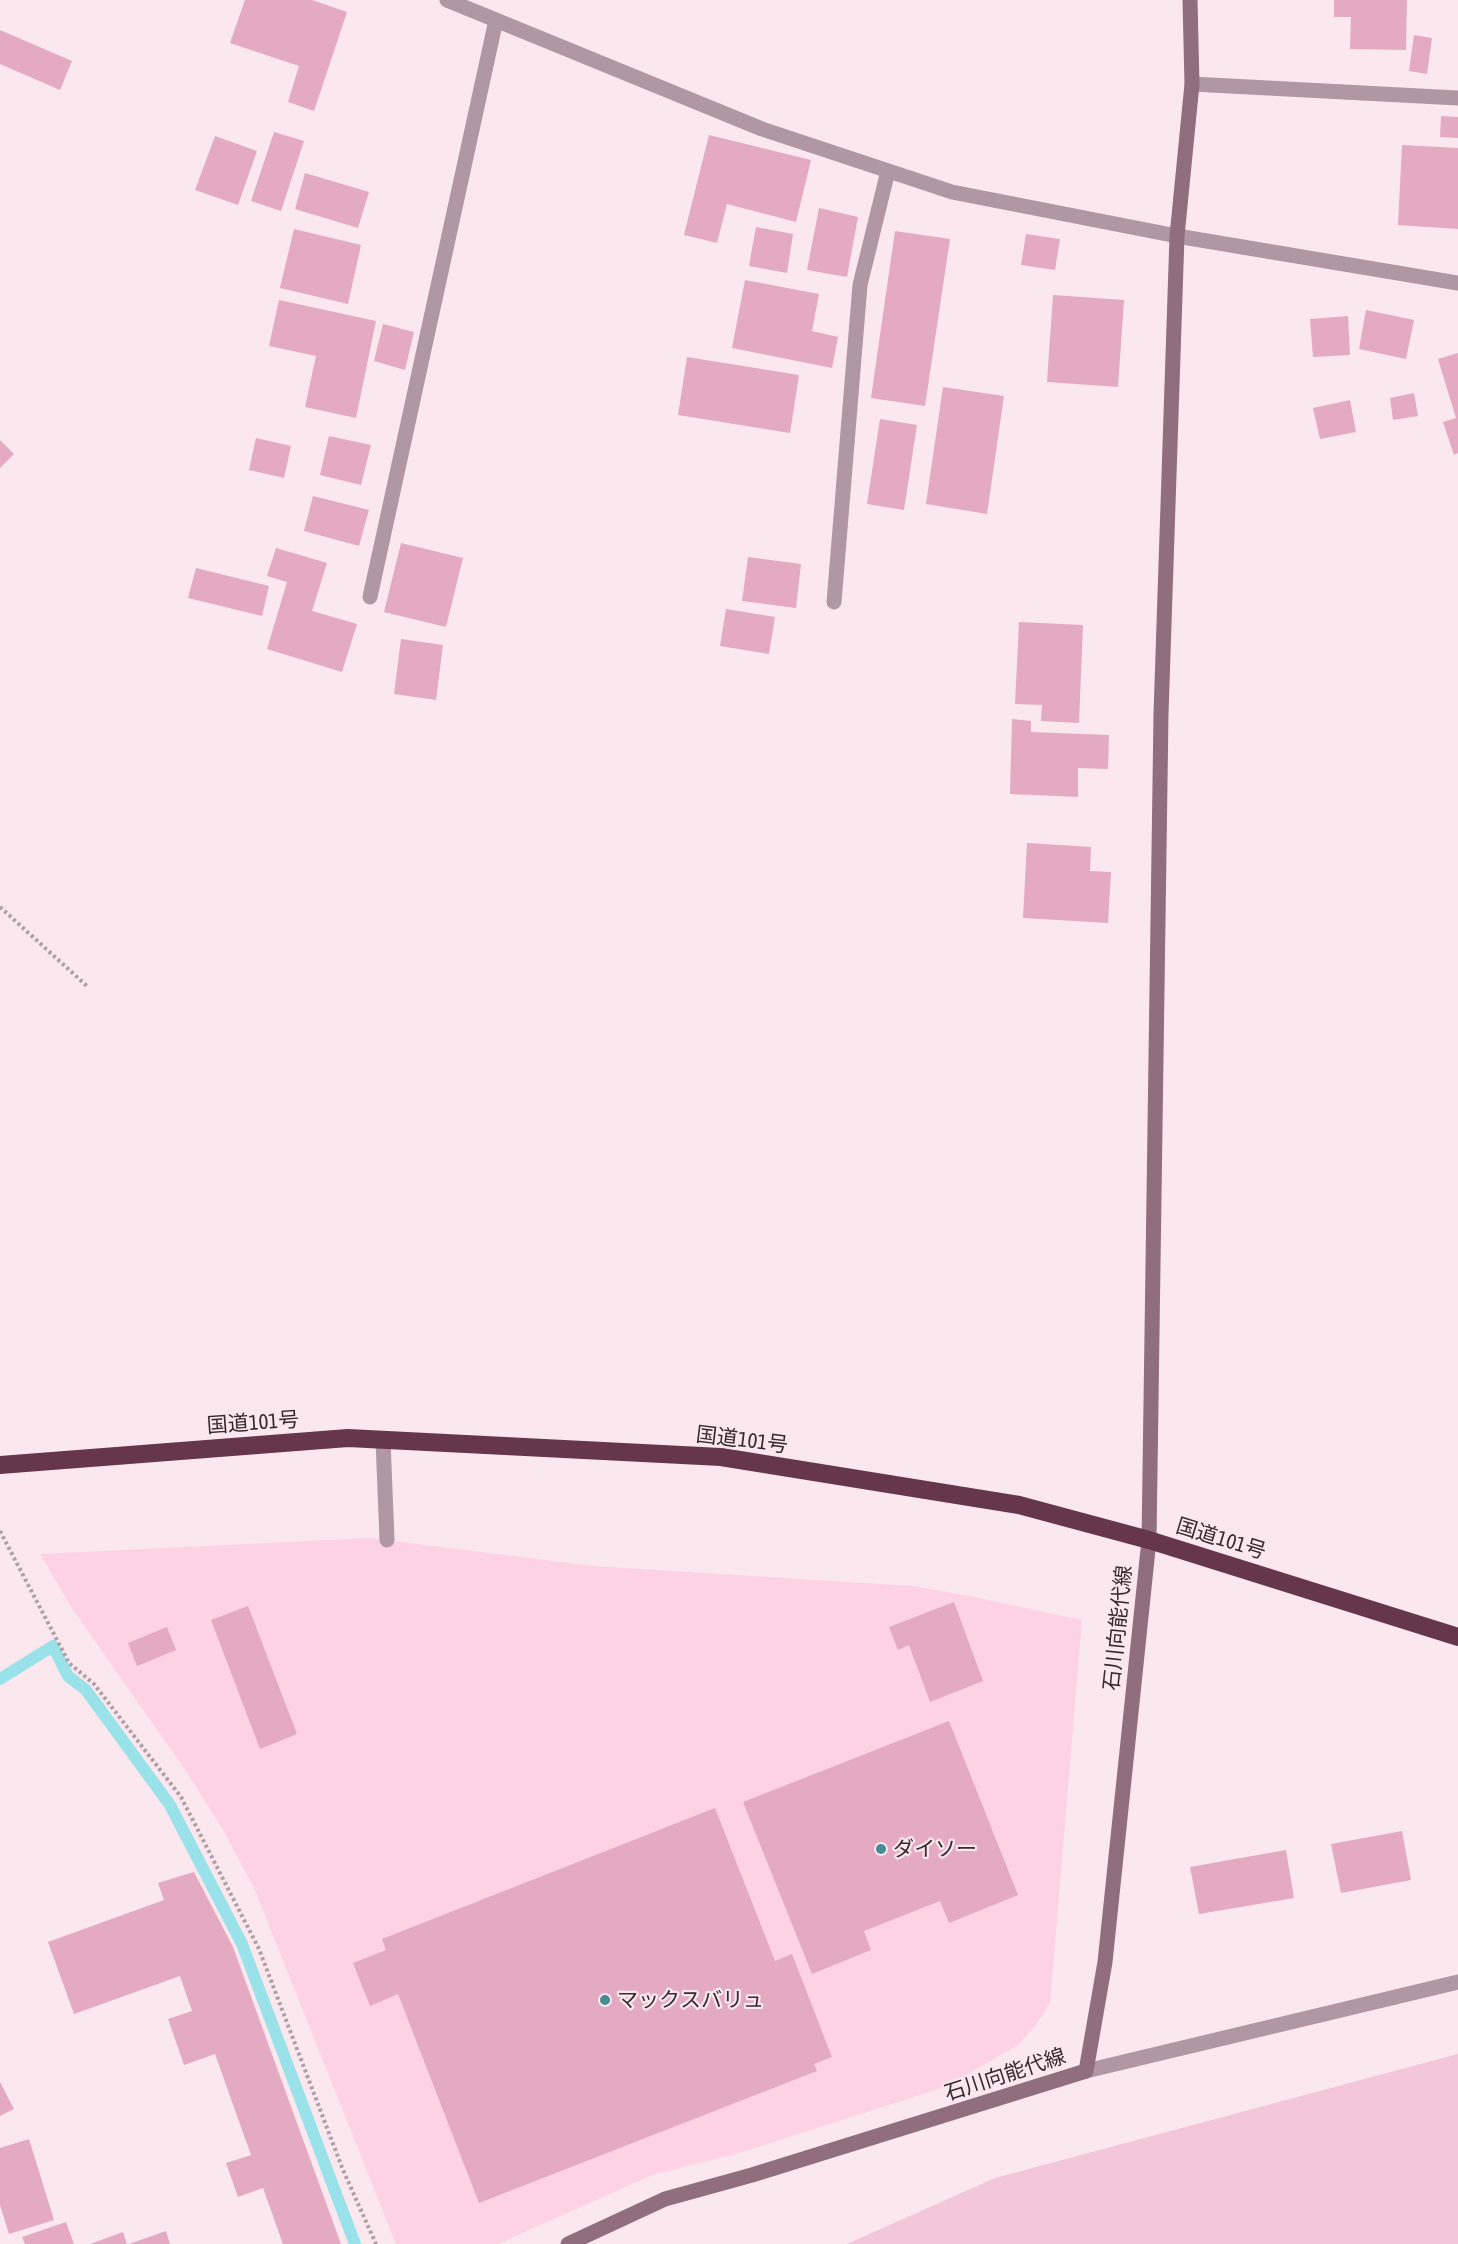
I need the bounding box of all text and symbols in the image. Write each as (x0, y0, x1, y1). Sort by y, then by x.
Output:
street label: 国道101号 (206, 1407, 300, 1439)
street label: 国道101号 (695, 1422, 789, 1458)
street label: 国道101号 (1173, 1513, 1269, 1565)
street label: 石川向能代線 (1099, 1564, 1137, 1692)
place label: ダイソー (893, 1836, 977, 1862)
marker: ダイソー (874, 1842, 888, 1856)
place label: マックスバリュ (617, 1987, 764, 2013)
marker: マックスバリュ (598, 1993, 612, 2007)
street label: 石川向能代線 (941, 2044, 1069, 2106)

